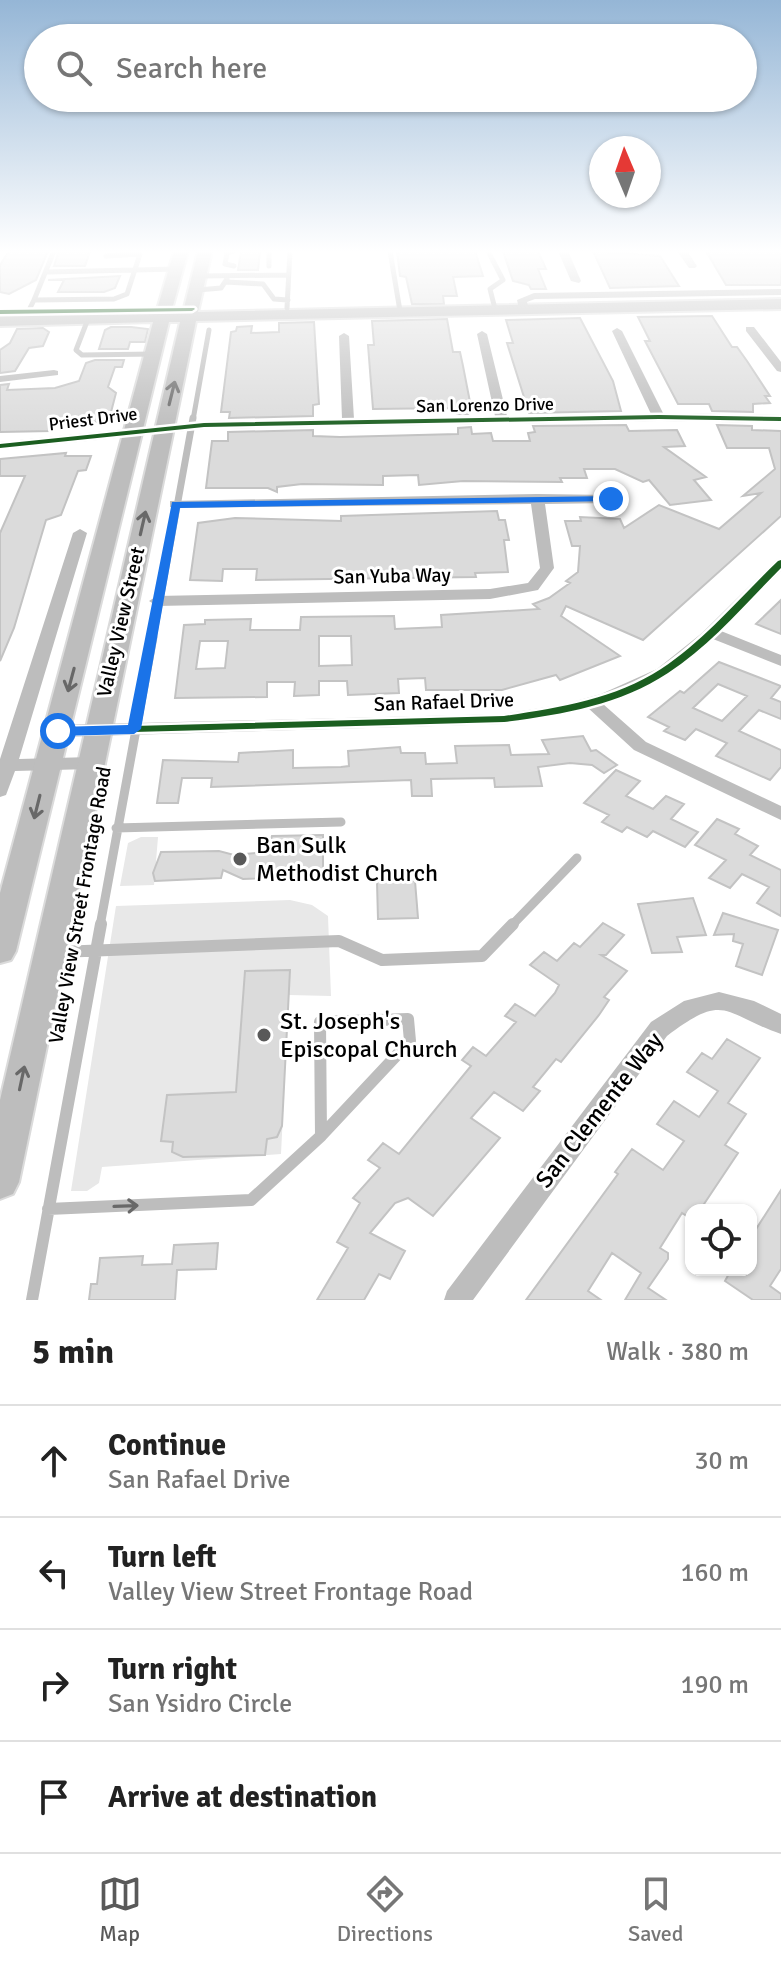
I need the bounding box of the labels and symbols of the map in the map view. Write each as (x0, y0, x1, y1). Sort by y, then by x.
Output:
north arrow (589, 136, 661, 208)
one-way arrow (165, 380, 180, 406)
street label: San Lorenzo Drive (416, 393, 554, 417)
street label: Priest Drive (47, 403, 139, 435)
route end (593, 481, 629, 517)
one-way arrow (136, 511, 151, 536)
street label: Valley View Street (92, 544, 150, 700)
street label: San Yuba Way (333, 562, 452, 590)
one-way arrow (63, 667, 78, 692)
street label: San Rafael Drive (373, 687, 515, 717)
route start (40, 713, 76, 749)
street label: Valley View Street Frontage Road (43, 765, 117, 1045)
one-way arrow (29, 793, 44, 819)
place label: Ban Sulk Methodist Church (256, 830, 438, 888)
marker: Ban Sulk Methodist Church (231, 850, 249, 868)
place label: St. Joseph's Episcopal Church (280, 1006, 458, 1064)
marker: St. Joseph's Episcopal Church (255, 1026, 273, 1044)
street label: San Clemente Way (529, 1026, 669, 1194)
one-way arrow (15, 1066, 30, 1092)
one-way arrow (112, 1198, 139, 1213)

